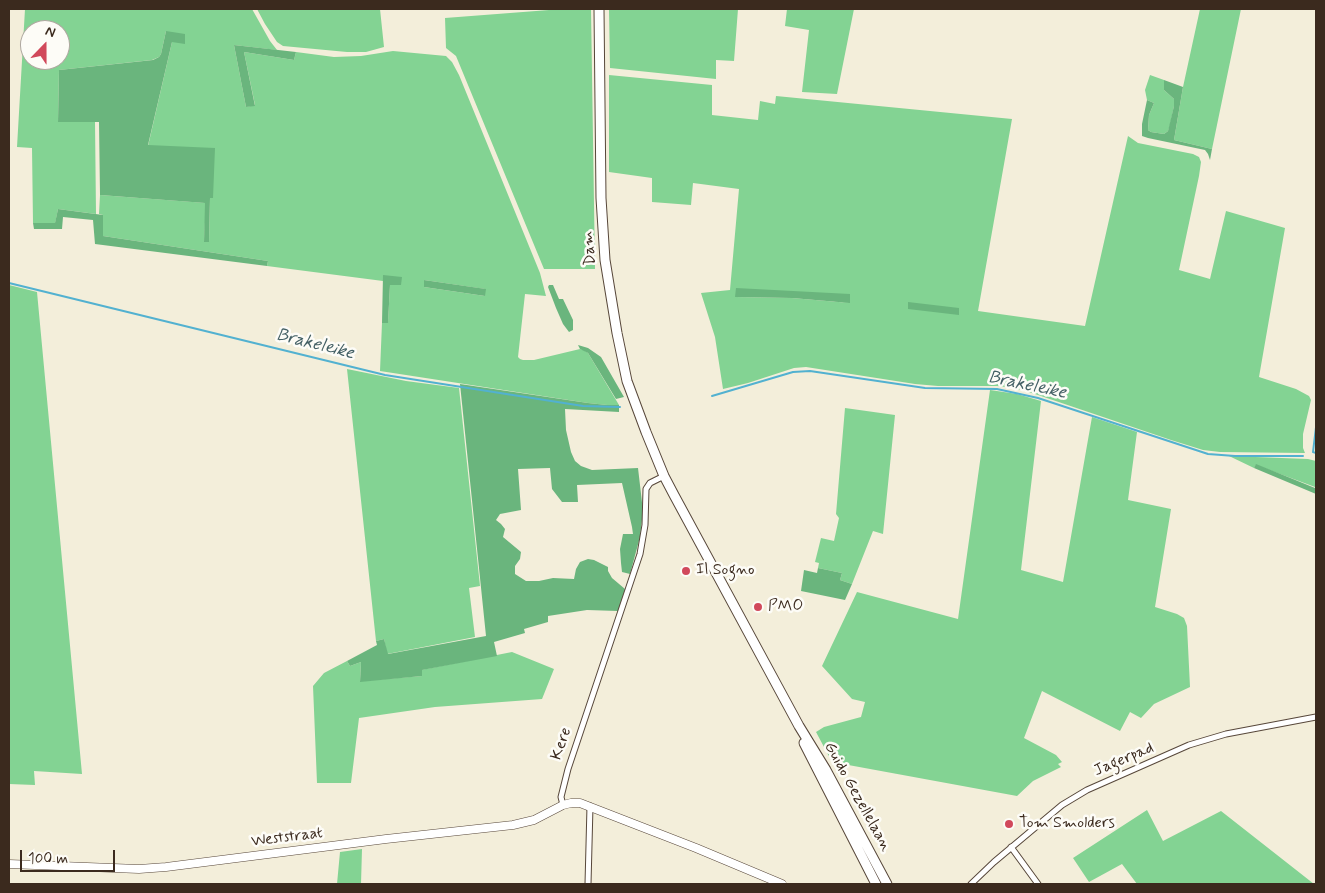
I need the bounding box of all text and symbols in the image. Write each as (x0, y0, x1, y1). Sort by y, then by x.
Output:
north arrow (20, 20, 70, 70)
text: N (43, 22, 58, 42)
street label: Dam (579, 230, 601, 266)
water label: Brakeleike (274, 325, 356, 365)
water label: Brakeleike (986, 367, 1068, 405)
place label: Il Sogno (696, 561, 754, 581)
marker: Il Sogno (680, 565, 692, 577)
place label: PMO (768, 597, 803, 617)
marker: PMO (752, 601, 764, 613)
street label: Kere (548, 725, 576, 763)
street label: Guido Gezellelaan (819, 739, 895, 855)
street label: Jagerpad (1091, 739, 1157, 781)
place label: Tom Smolders (1019, 814, 1115, 834)
marker: Tom Smolders (1003, 818, 1015, 830)
street label: Weststraat (250, 824, 324, 852)
scale bar (22, 840, 118, 872)
text: 100 m (28, 849, 68, 869)

